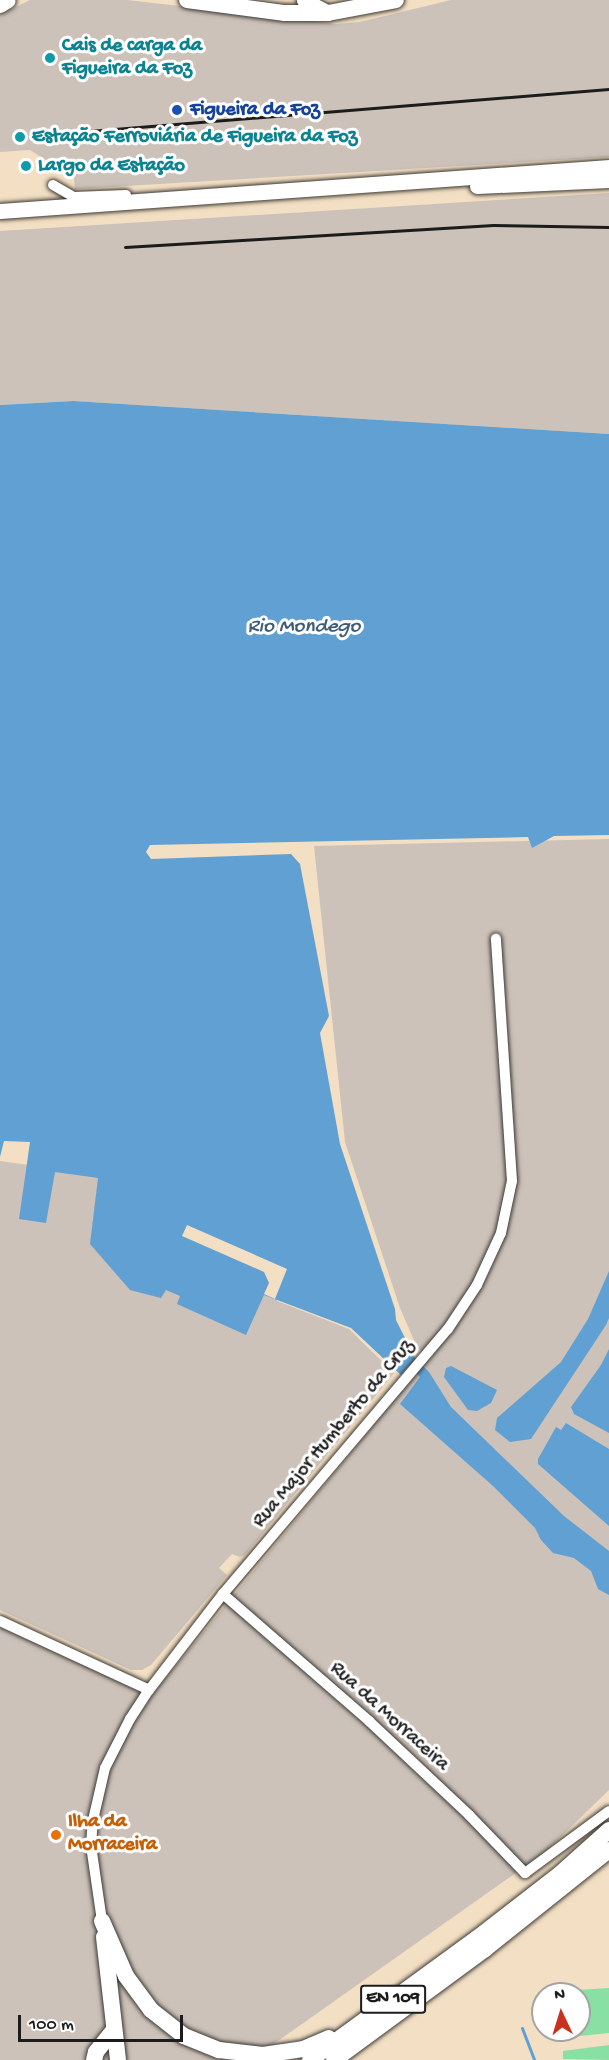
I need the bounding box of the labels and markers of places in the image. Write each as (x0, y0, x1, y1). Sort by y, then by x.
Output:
place label: Cais de carga da Figueira da Foz (62, 34, 202, 81)
marker: Cais de carga da Figueira da Foz (43, 51, 57, 65)
place label: Figueira da Foz (190, 98, 320, 122)
marker: Figueira da Foz (168, 101, 186, 119)
place label: Estação Ferroviária de Figueira da Foz (32, 125, 357, 149)
marker: Estação Ferroviária de Figueira da Foz (13, 130, 27, 144)
place label: Largo da Estação (38, 154, 185, 178)
marker: Largo da Estação (19, 159, 33, 173)
place label: Ilha da Morraceira (68, 1811, 157, 1858)
marker: Ilha da Morraceira (49, 1828, 63, 1842)

